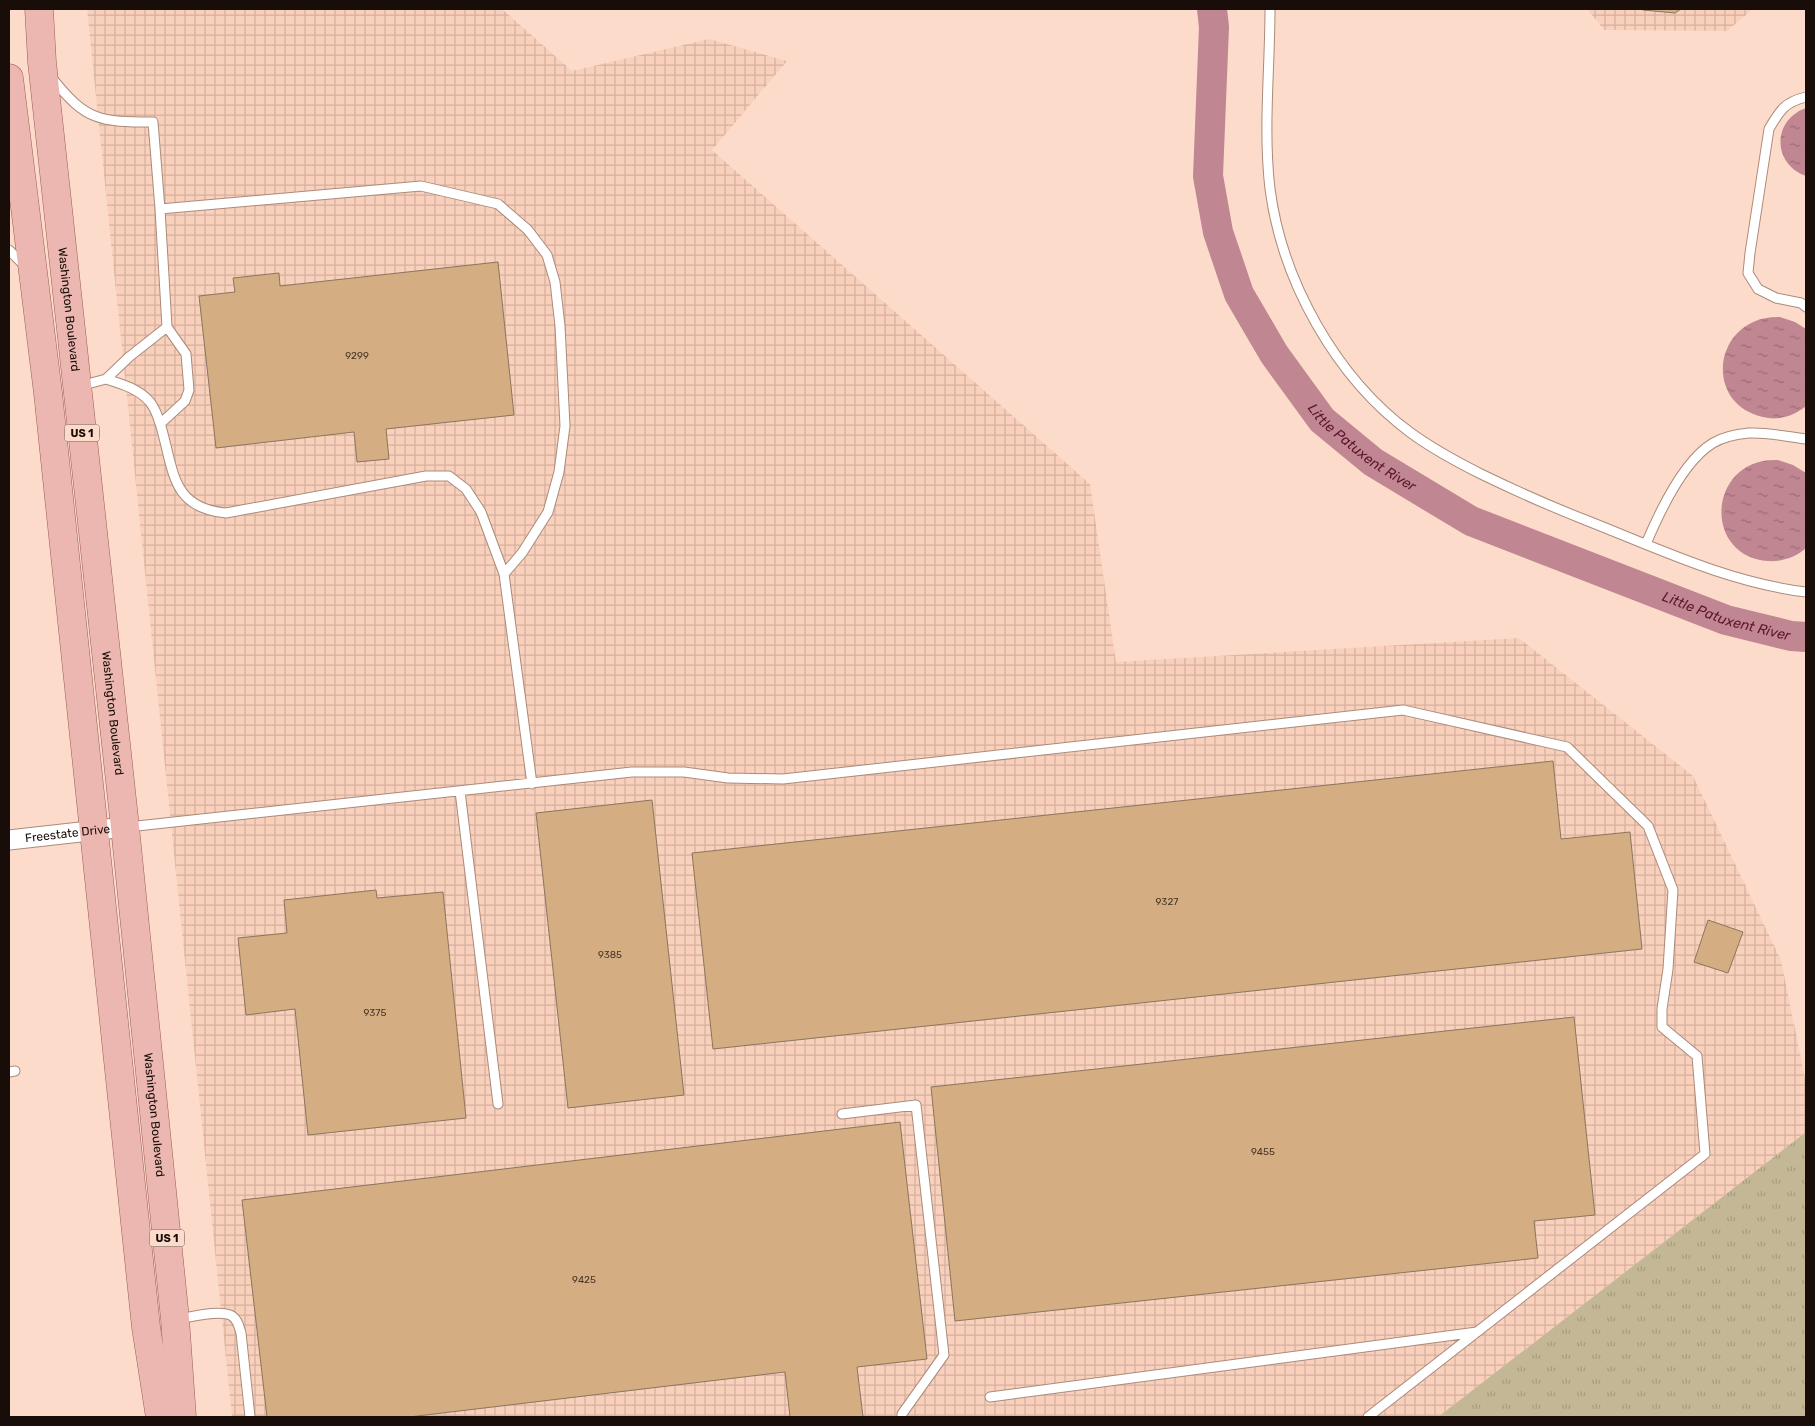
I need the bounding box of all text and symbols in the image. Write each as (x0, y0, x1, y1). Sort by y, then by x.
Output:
street label: Washington Boulevard (55, 247, 83, 372)
house number: 9299 (345, 350, 369, 362)
water label: Little Patuxent River (1304, 400, 1420, 495)
road number: US 1 (64, 424, 100, 442)
water label: Little Patuxent River (1660, 588, 1793, 645)
street label: Washington Boulevard (99, 650, 126, 776)
street label: Freestate Drive (24, 822, 111, 845)
house number: 9327 (1156, 896, 1178, 908)
house number: 9385 (598, 949, 622, 961)
house number: 9375 (364, 1007, 386, 1019)
street label: Washington Boulevard (141, 1052, 168, 1178)
house number: 9455 (1251, 1146, 1275, 1158)
road number: US 1 (150, 1230, 184, 1246)
house number: 9425 (572, 1274, 596, 1286)

